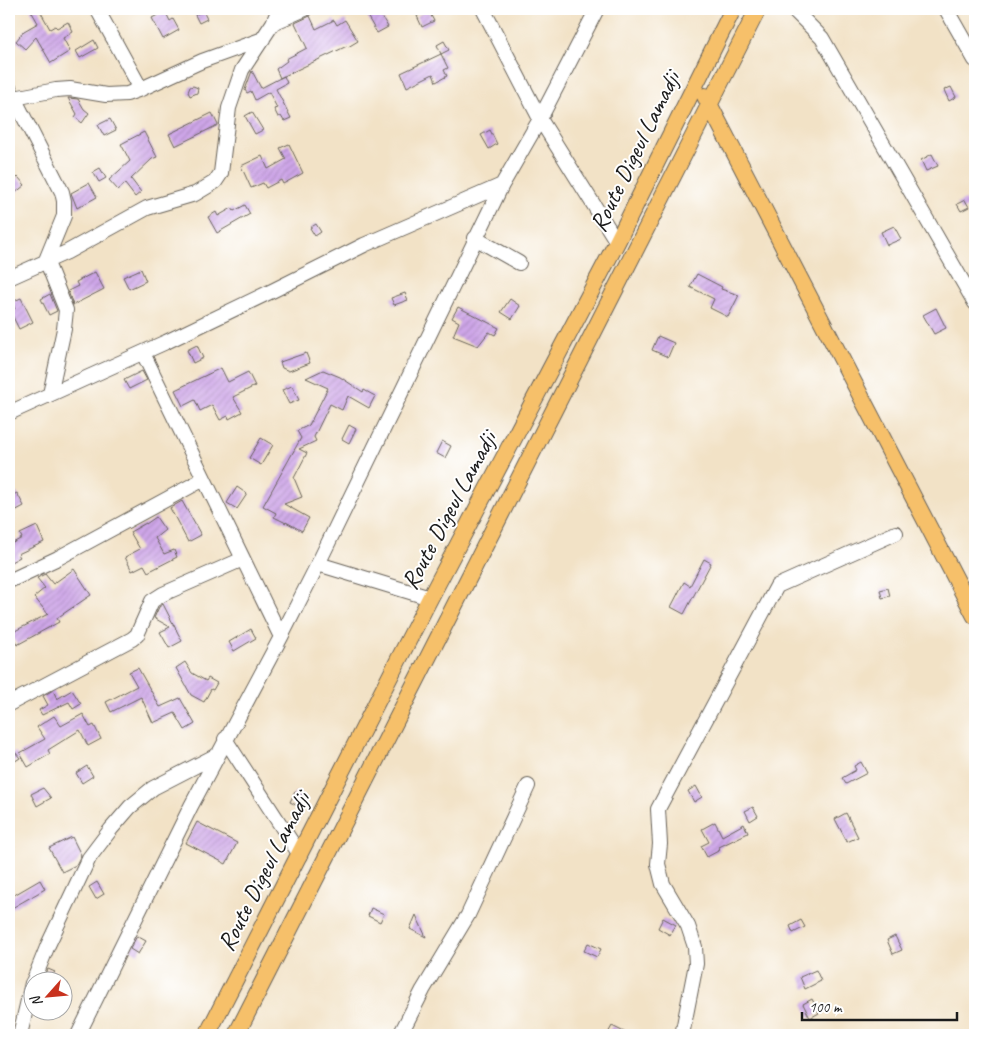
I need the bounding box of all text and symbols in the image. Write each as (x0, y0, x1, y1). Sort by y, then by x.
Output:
street label: Route Digeul Lamadji (582, 63, 689, 237)
street label: Route Digeul Lamadji (394, 423, 506, 595)
street label: Route Digeul Lamadji (210, 783, 319, 956)
north arrow (22, 972, 72, 1022)
scale bar (802, 989, 956, 1021)
text: N (26, 992, 46, 1009)
text: 100 m (809, 998, 843, 1017)

